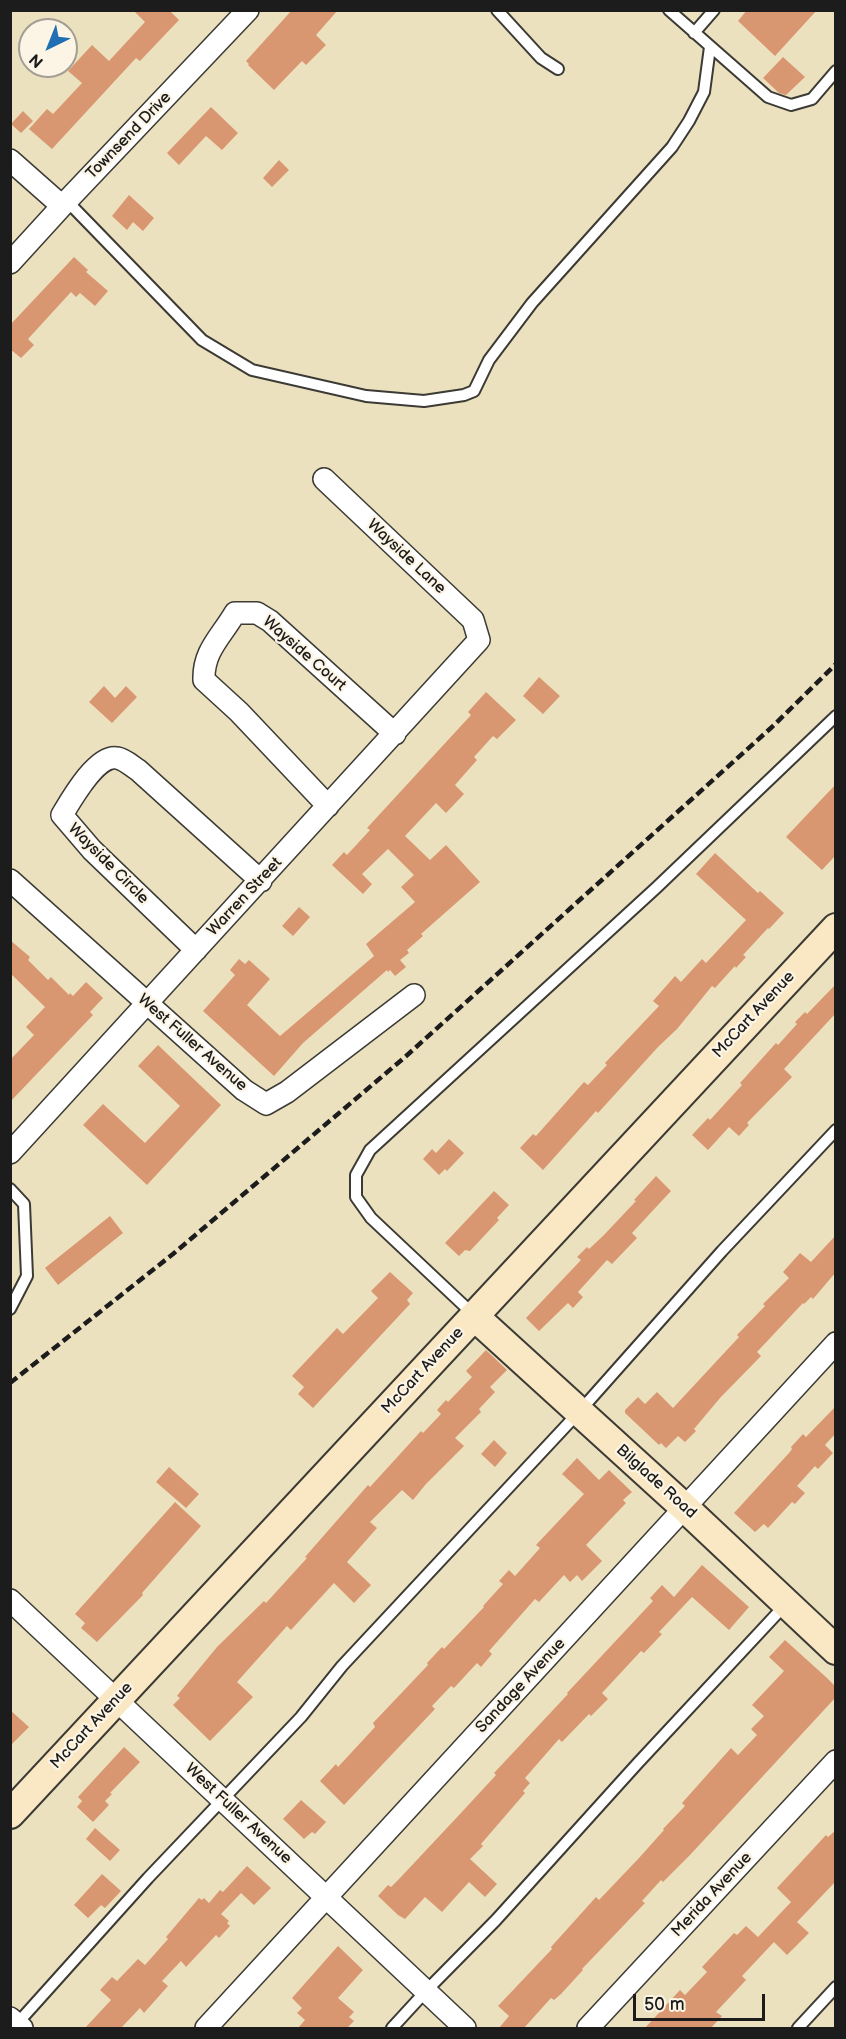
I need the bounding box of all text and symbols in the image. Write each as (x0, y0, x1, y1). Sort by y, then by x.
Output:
north arrow (18, 18, 78, 78)
text: N (26, 49, 48, 71)
street label: Townsend Drive (82, 88, 176, 184)
street label: Wayside Lane (363, 516, 449, 598)
street label: Wayside Court (258, 612, 350, 696)
street label: Wayside Circle (64, 820, 152, 908)
street label: Warren Street (204, 854, 286, 940)
street label: McCart Avenue (709, 968, 799, 1062)
street label: West Fuller Avenue (133, 990, 251, 1096)
street label: McCart Avenue (378, 1324, 468, 1418)
street label: Bilglade Road (612, 1441, 700, 1523)
street label: Sandage Avenue (472, 1635, 570, 1737)
street label: McCart Avenue (47, 1679, 137, 1773)
street label: West Fuller Avenue (181, 1760, 295, 1868)
street label: Merida Avenue (668, 1849, 756, 1941)
scale bar (636, 1982, 768, 2020)
text: 50 m (644, 1994, 685, 2015)

